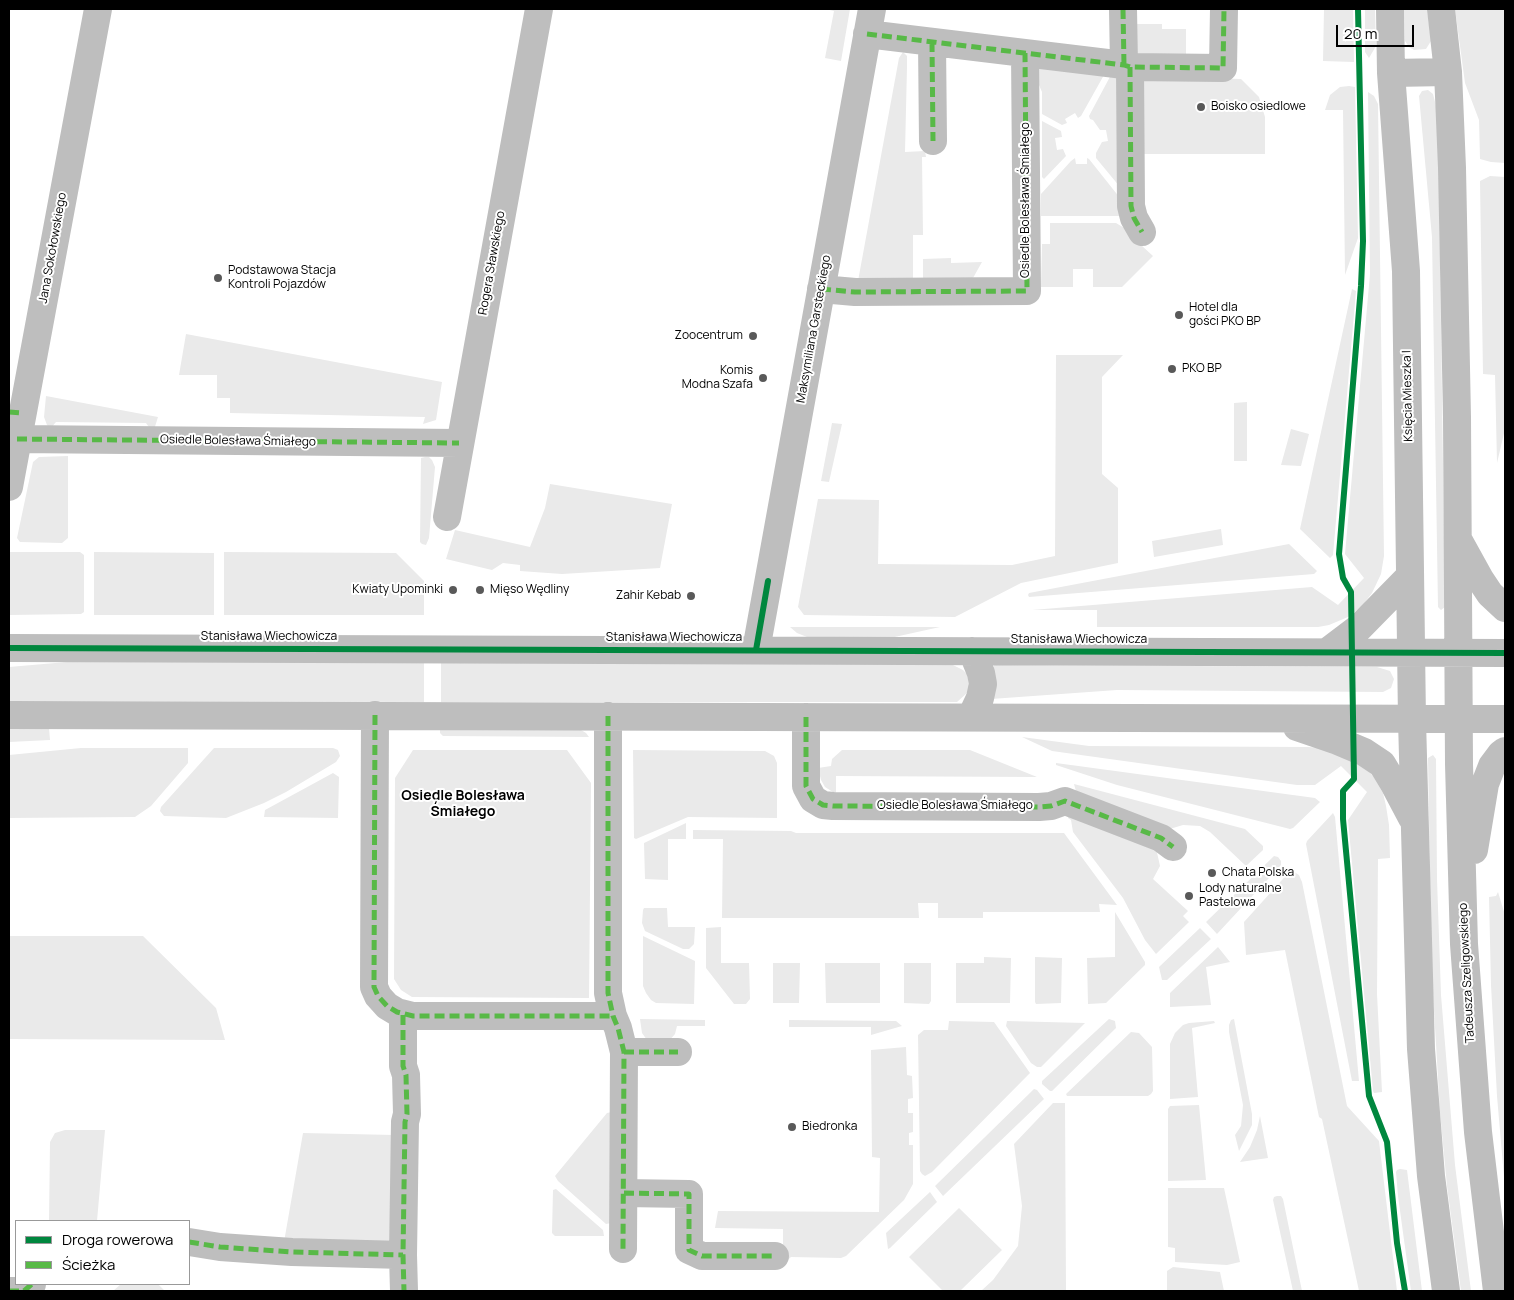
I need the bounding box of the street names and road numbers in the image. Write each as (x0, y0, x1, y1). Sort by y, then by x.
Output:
street label: Osiedle Bolesława Śmiałego (1019, 122, 1033, 278)
street label: Jana Sokołowskiego (36, 191, 70, 305)
street label: Rogera Sławskiego (476, 210, 508, 316)
street label: Maksymiliana Garsteckiego (794, 254, 834, 404)
street label: Księcia Mieszka I (1400, 350, 1416, 442)
street label: Osiedle Bolesława Śmiałego (160, 432, 316, 450)
street label: Stanisława Wiechowicza (201, 630, 337, 644)
street label: Stanisława Wiechowicza (606, 631, 742, 645)
street label: Stanisława Wiechowicza (1011, 633, 1147, 647)
street label: Osiedle Bolesława Śmiałego (877, 799, 1033, 813)
street label: Tadeusza Szeligowskiego (1456, 902, 1478, 1044)

